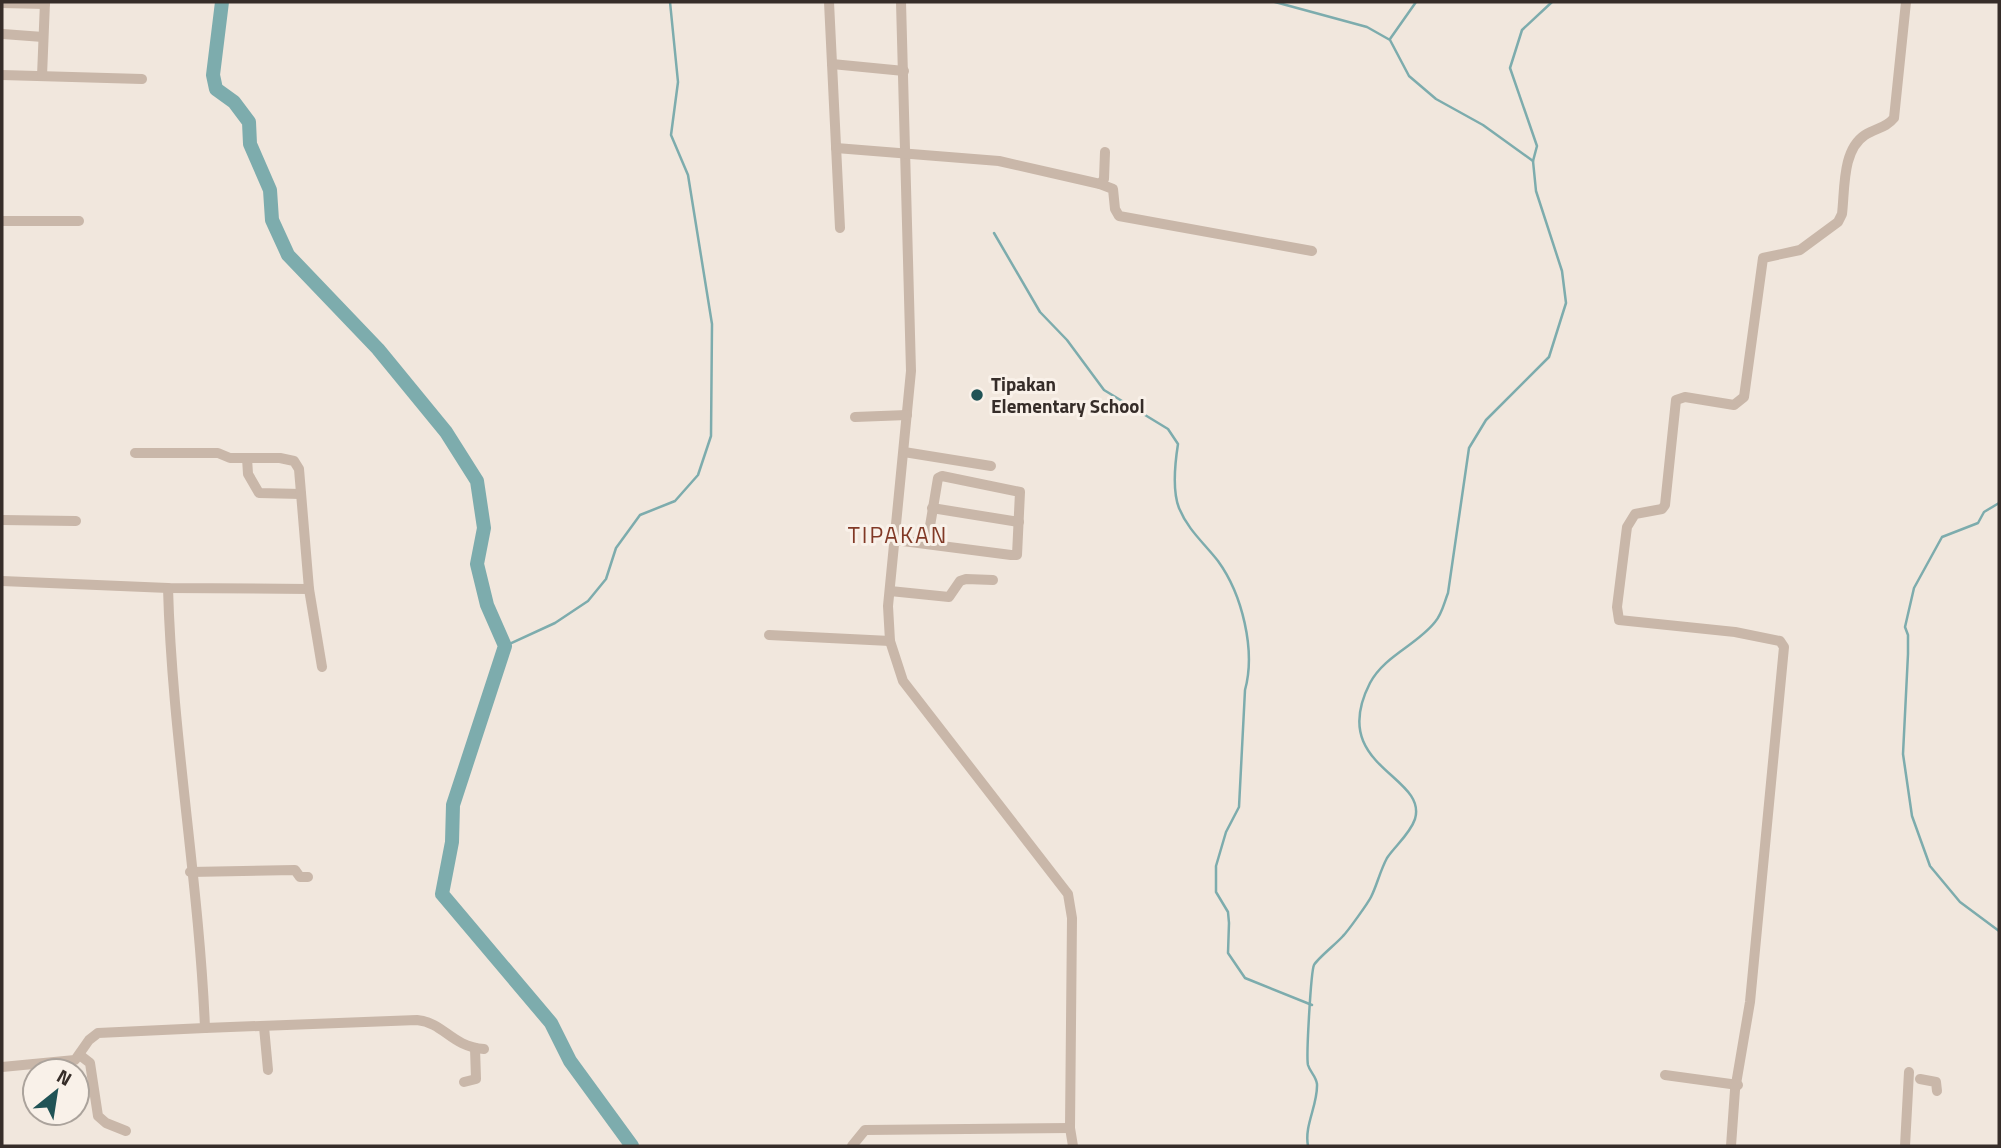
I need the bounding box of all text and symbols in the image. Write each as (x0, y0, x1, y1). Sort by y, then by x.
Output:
place label: Tipakan Elementary School (991, 369, 1145, 420)
marker: Tipakan Elementary School (969, 387, 985, 403)
district label: TIPAKAN (848, 517, 948, 552)
north arrow (21, 1057, 91, 1127)
text: N (52, 1061, 78, 1093)

